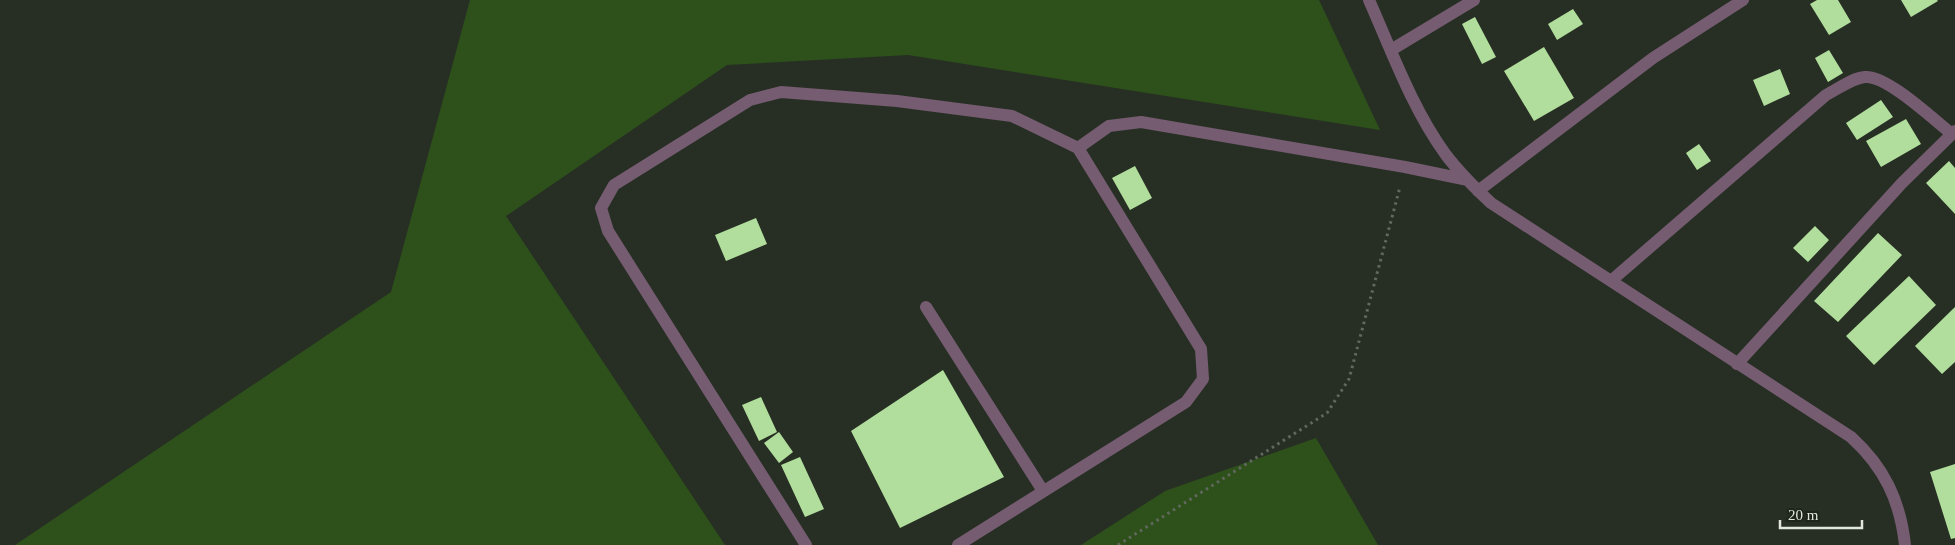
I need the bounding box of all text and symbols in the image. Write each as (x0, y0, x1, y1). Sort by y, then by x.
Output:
scale bar (1780, 498, 1862, 530)
text: 20 m (1788, 507, 1819, 523)

